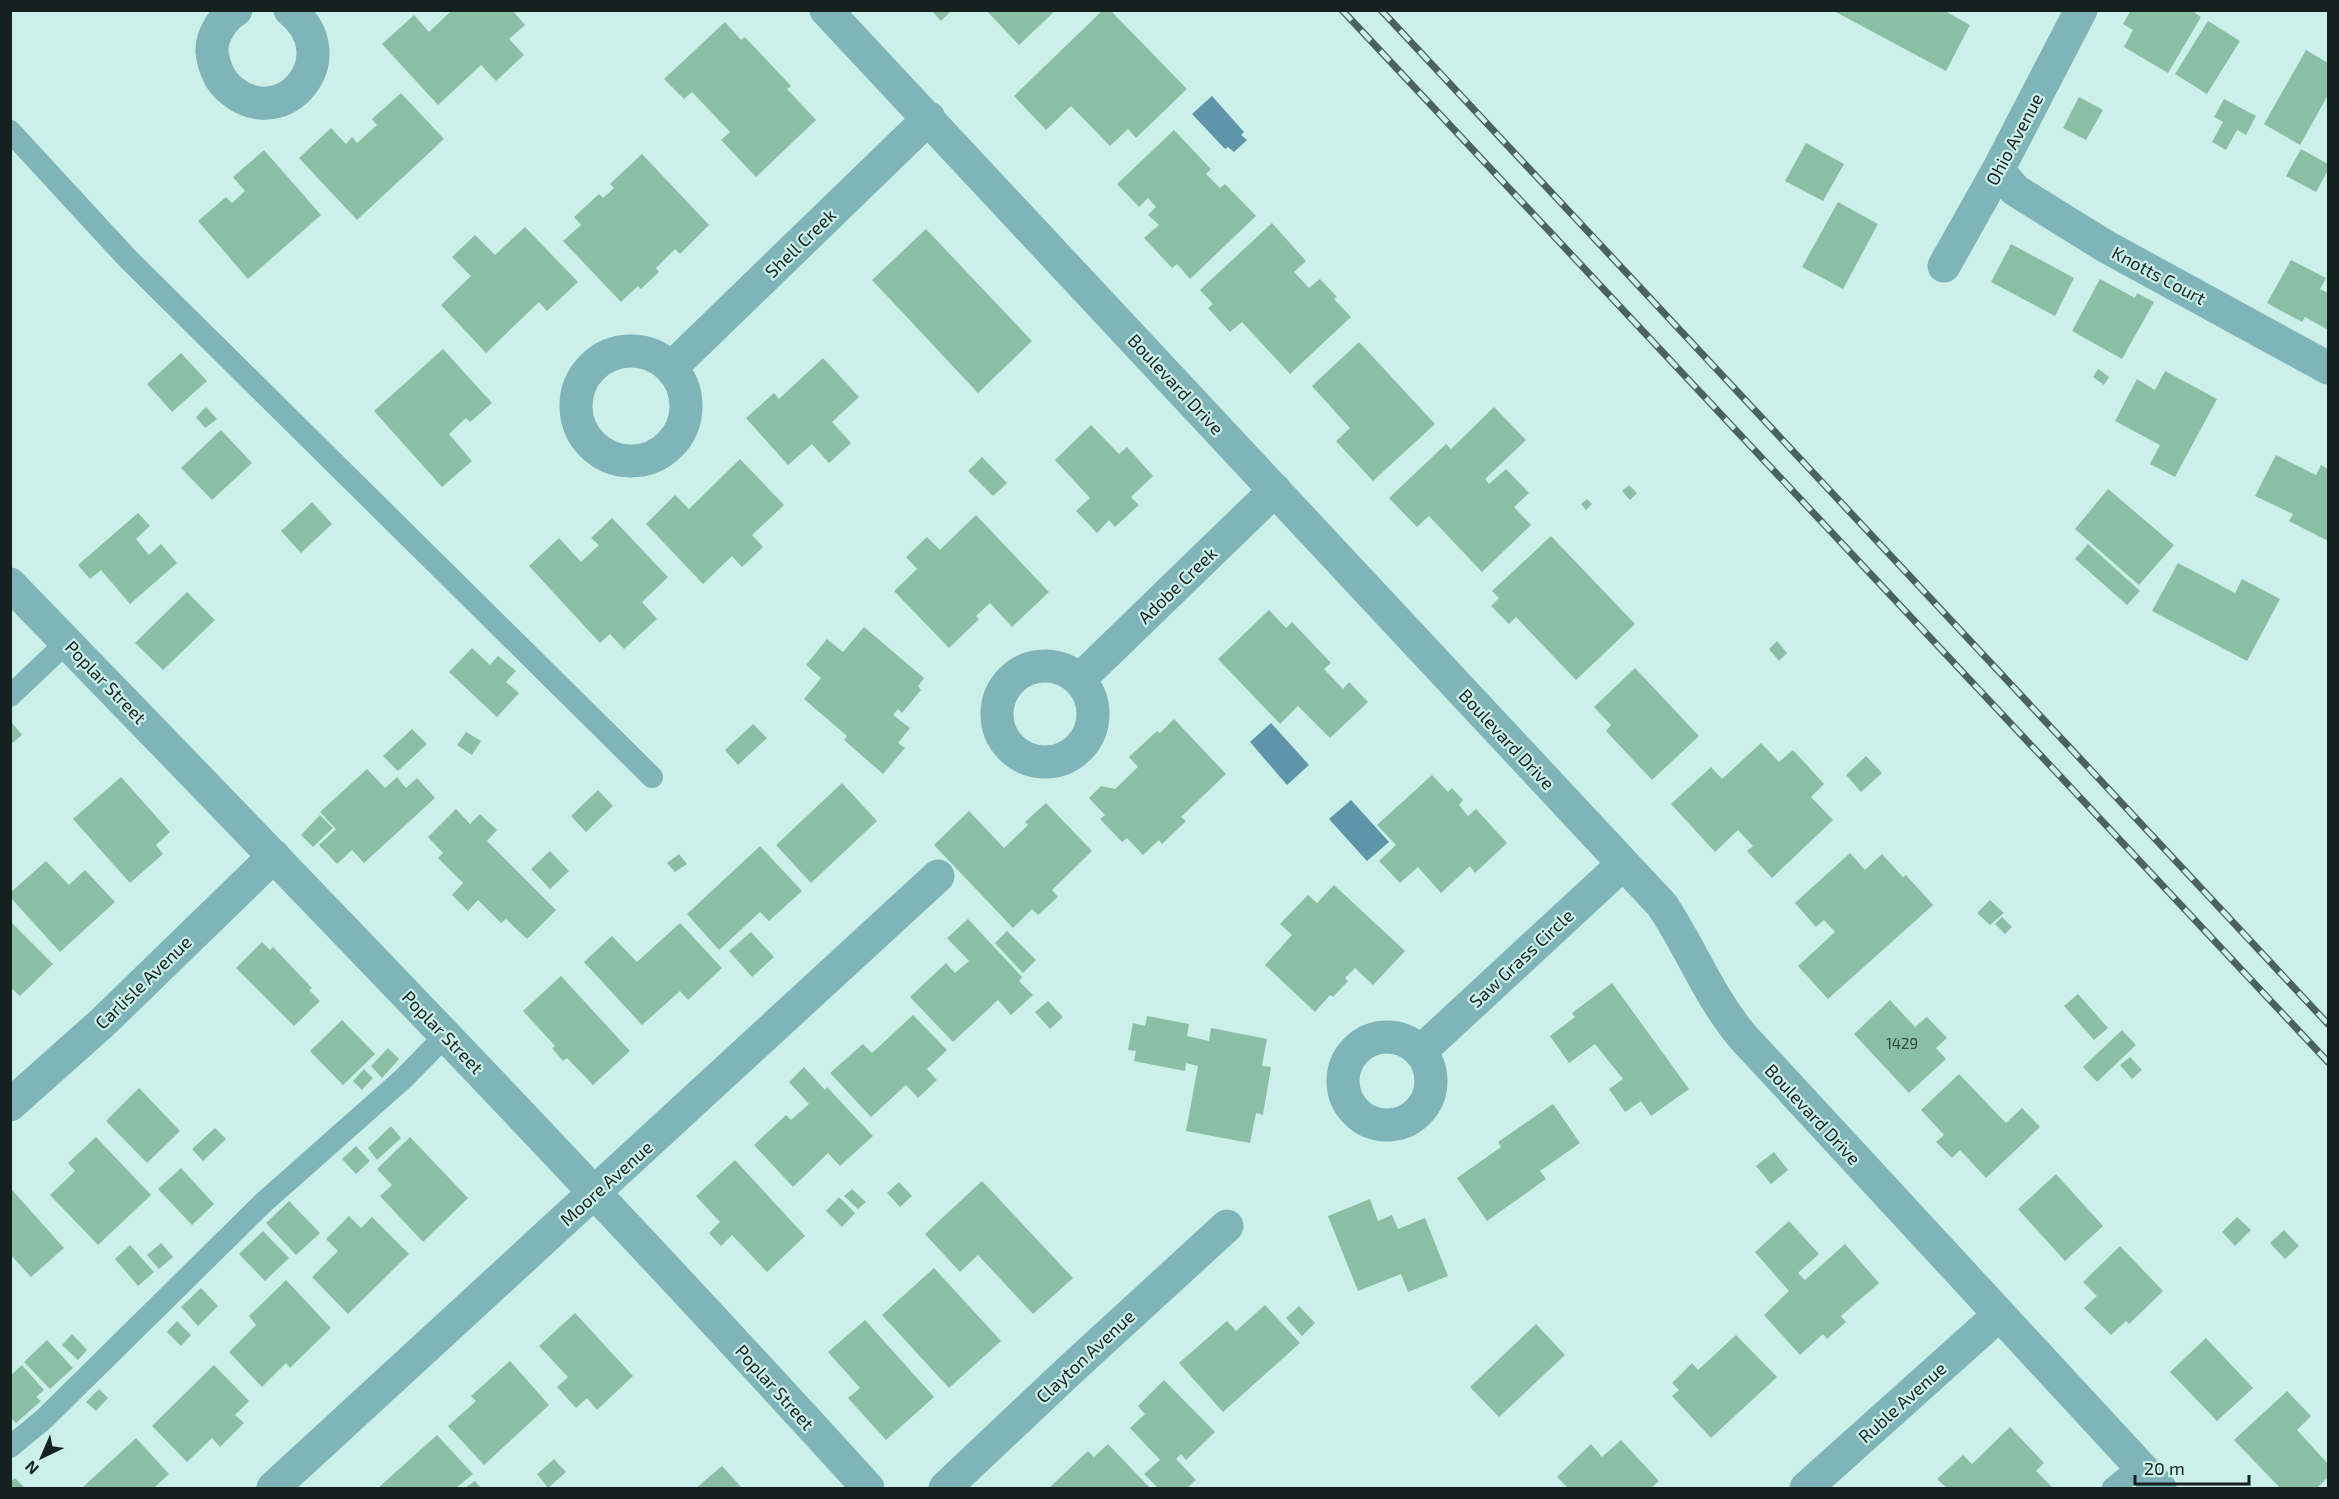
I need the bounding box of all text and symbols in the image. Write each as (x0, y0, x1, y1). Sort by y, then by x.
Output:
street label: Ohio Avenue (1981, 89, 2047, 189)
street label: Shell Creek (760, 204, 840, 282)
street label: Knotts Court (2108, 241, 2210, 309)
street label: Boulevard Drive (1124, 329, 1228, 439)
street label: Adobe Creek (1133, 542, 1221, 628)
street label: Poplar Street (61, 636, 151, 728)
street label: Boulevard Drive (1455, 684, 1559, 794)
street label: Saw Grass Circle (1464, 904, 1578, 1012)
street label: Carlisle Avenue (90, 931, 196, 1033)
street label: Poplar Street (398, 986, 488, 1078)
house number: 1429 (1886, 1034, 1918, 1052)
street label: Boulevard Drive (1761, 1059, 1865, 1169)
street label: Moore Avenue (555, 1136, 657, 1230)
street label: Clayton Avenue (1031, 1305, 1139, 1407)
street label: Poplar Street (731, 1340, 819, 1434)
street label: Ruble Avenue (1854, 1357, 1950, 1447)
north arrow (12, 1427, 72, 1487)
scale bar (2135, 1448, 2249, 1486)
text: N (20, 1457, 42, 1479)
text: 20 m (2144, 1457, 2185, 1479)

